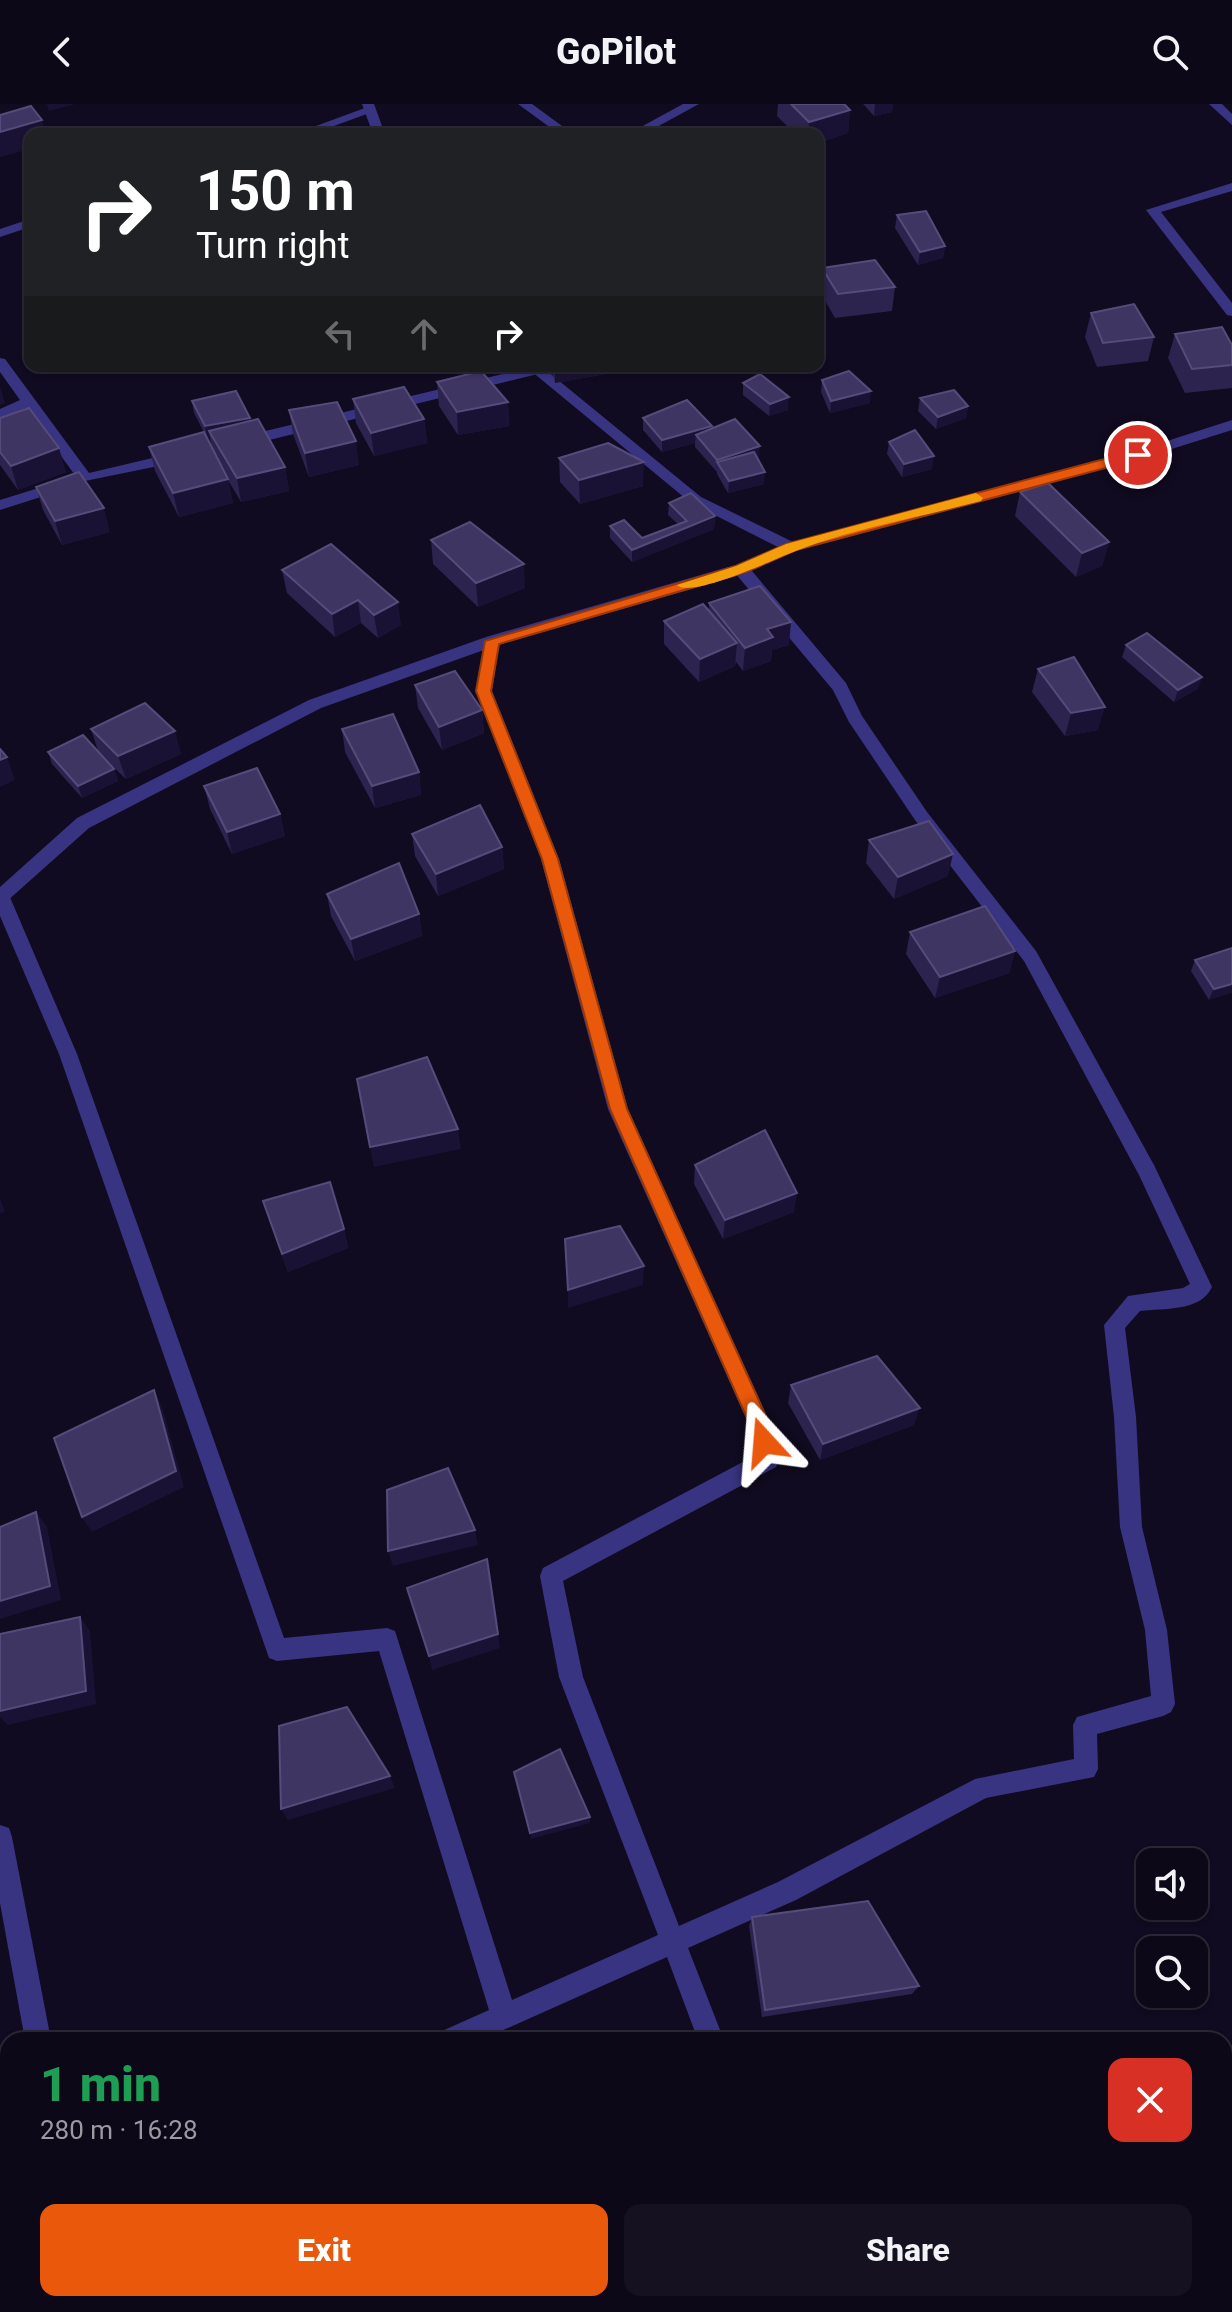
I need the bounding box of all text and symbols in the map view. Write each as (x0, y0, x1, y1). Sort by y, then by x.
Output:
icon: back (40, 30, 84, 74)
icon: search (1148, 30, 1192, 74)
text: GoPilot (556, 31, 676, 73)
text: 150 m (196, 158, 355, 224)
icon: right (64, 160, 168, 264)
text: Turn right (196, 225, 349, 267)
icon: left (318, 312, 362, 356)
icon: ahead (402, 312, 446, 356)
icon: right (486, 312, 530, 356)
pin (1104, 421, 1172, 489)
icon: arrive (1116, 433, 1160, 477)
position arrow (722, 1400, 806, 1484)
map controls (1136, 1848, 1208, 2008)
button: sound (1136, 1848, 1208, 1920)
button: search (1136, 1936, 1208, 2008)
text: 1 min (40, 2056, 161, 2113)
button: close (1108, 2058, 1192, 2142)
text: 280 m · 16:28 (40, 2115, 198, 2145)
button: Exit (40, 2204, 608, 2296)
button: Share (624, 2204, 1192, 2296)

